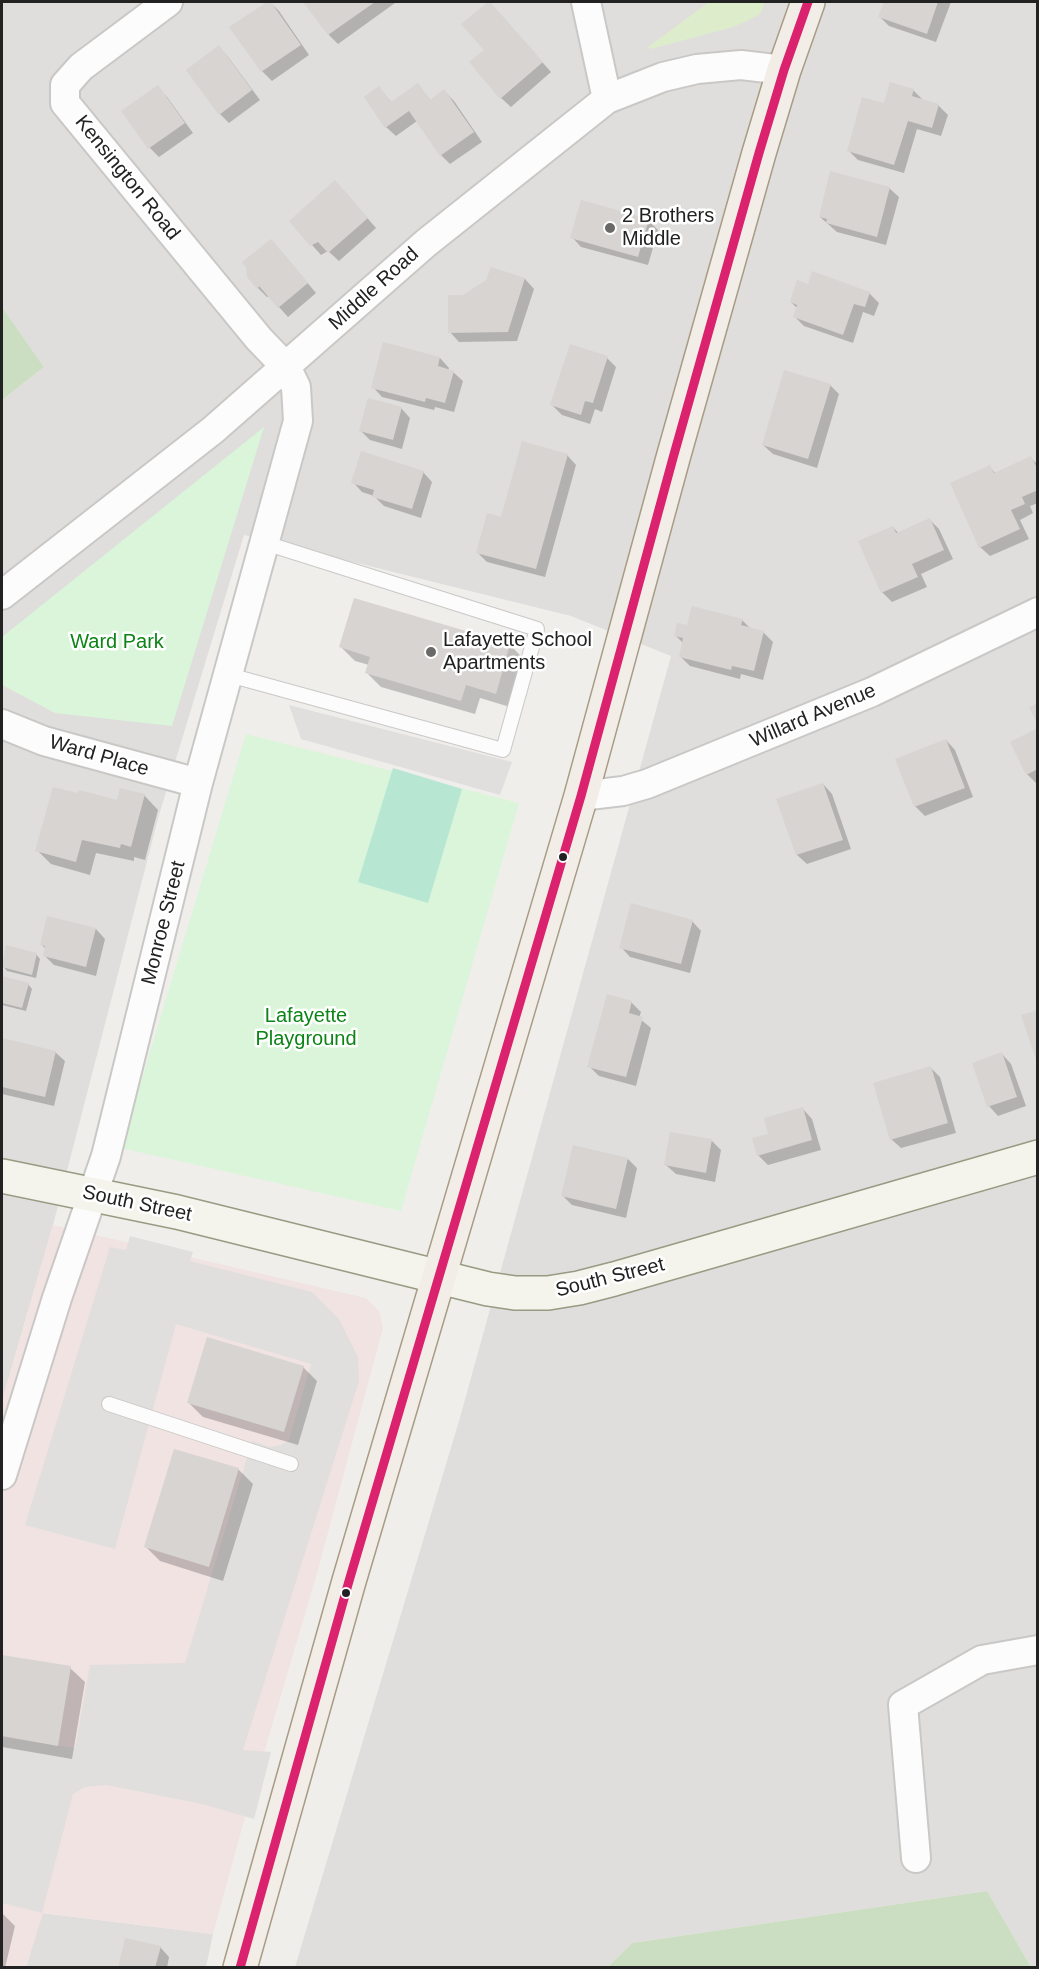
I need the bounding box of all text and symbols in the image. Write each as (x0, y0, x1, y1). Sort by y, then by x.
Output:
street label: Kensington Road (69, 111, 185, 245)
place label: 2 Brothers Middle (622, 204, 714, 251)
marker: 2 Brothers Middle (603, 221, 617, 235)
street label: Middle Road (324, 243, 424, 335)
place label: Lafayette School Apartments (443, 628, 592, 675)
park label: Ward Park (70, 630, 164, 654)
marker: Lafayette School Apartments (424, 645, 438, 659)
street label: Willard Avenue (747, 679, 879, 753)
street label: Ward Place (46, 730, 152, 782)
unlabelled marker (557, 851, 569, 863)
street label: Monroe Street (137, 859, 191, 987)
park label: Lafayette Playground (255, 1004, 357, 1051)
street label: South Street (80, 1181, 194, 1227)
street label: South Street (553, 1253, 667, 1303)
unlabelled marker (340, 1587, 352, 1599)

